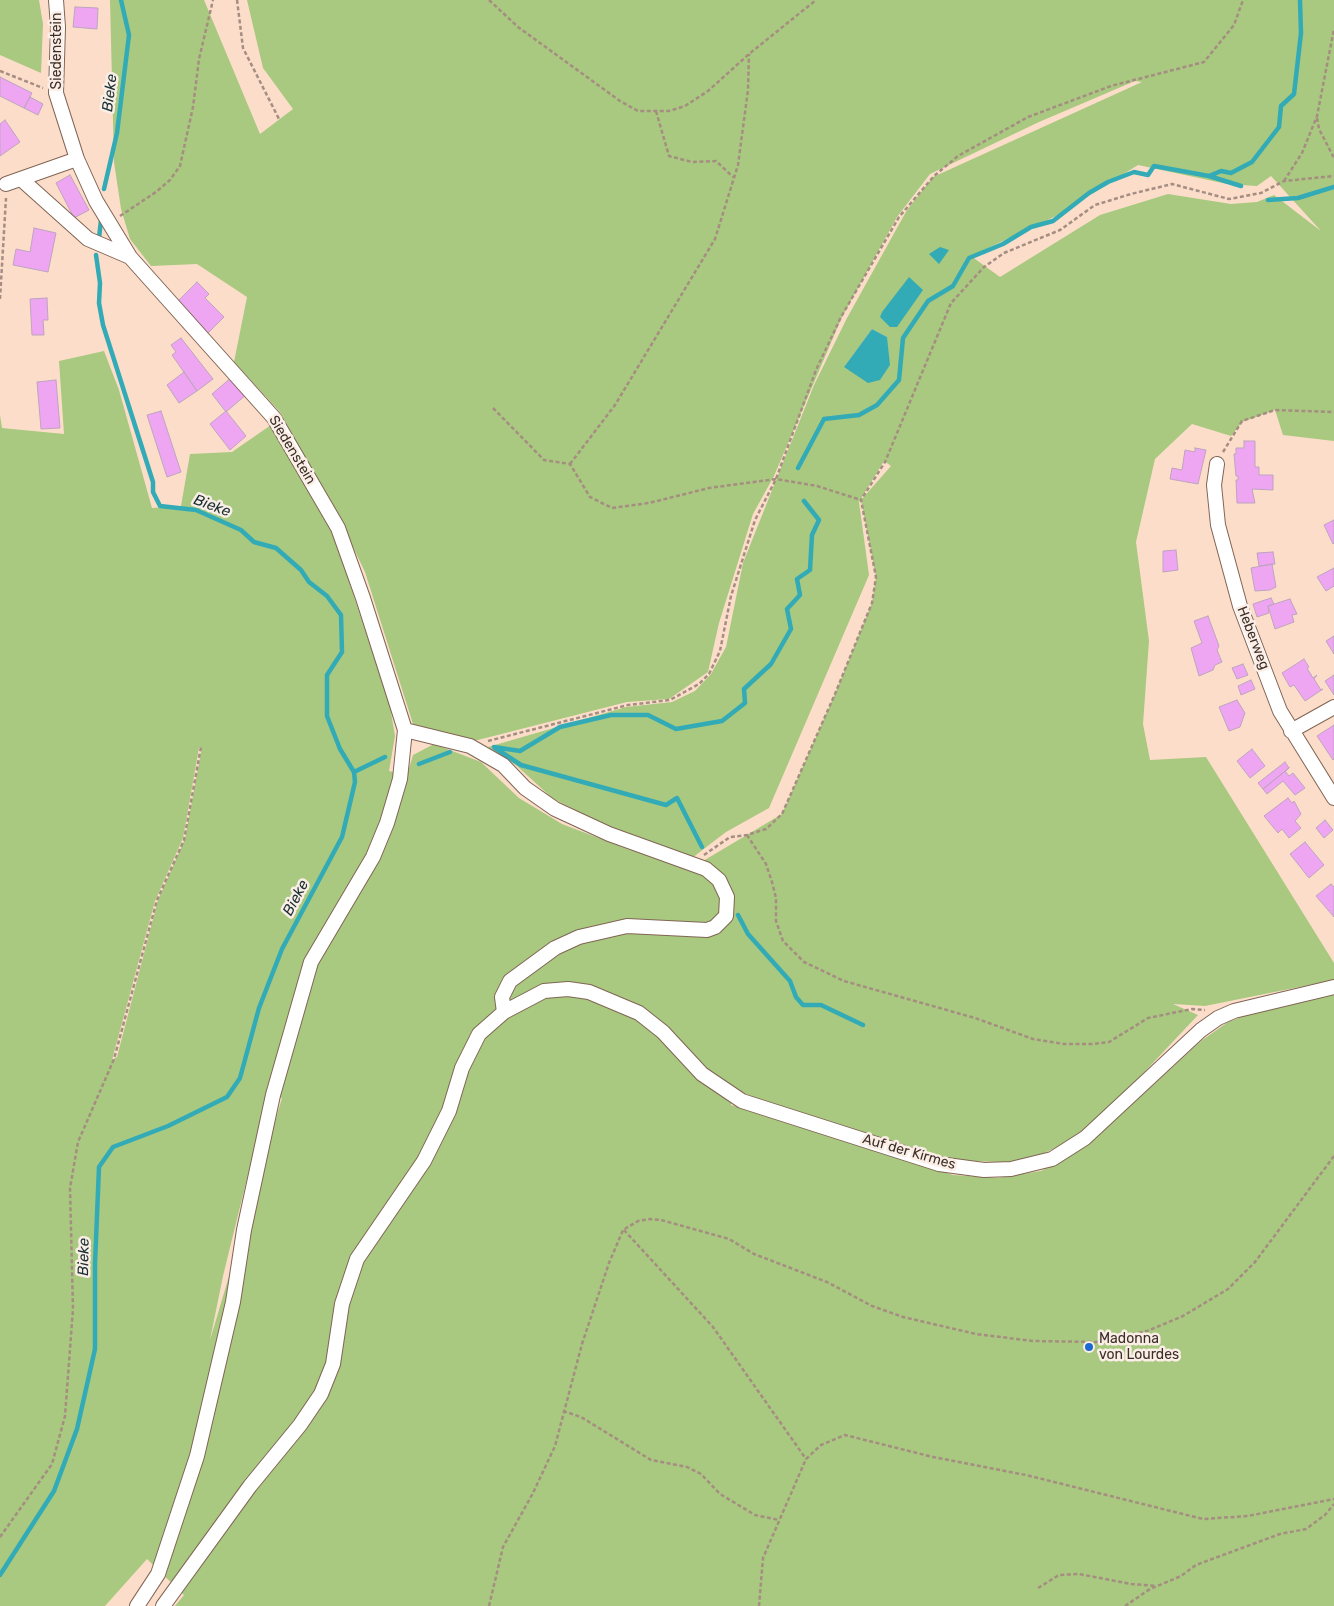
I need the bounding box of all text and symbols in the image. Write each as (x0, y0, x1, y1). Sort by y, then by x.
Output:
street label: Siedenstein (49, 13, 65, 89)
water label: Bieke (99, 73, 121, 113)
street label: Siedenstein (265, 413, 319, 487)
water label: Bieke (191, 491, 233, 521)
street label: Heberweg (1233, 604, 1273, 672)
water label: Bieke (279, 877, 313, 919)
street label: Auf der Kirmes (861, 1131, 957, 1173)
water label: Bieke (75, 1238, 93, 1276)
place label: Madonna von Lourdes (1099, 1331, 1179, 1364)
marker: Madonna von Lourdes (1083, 1341, 1095, 1353)

